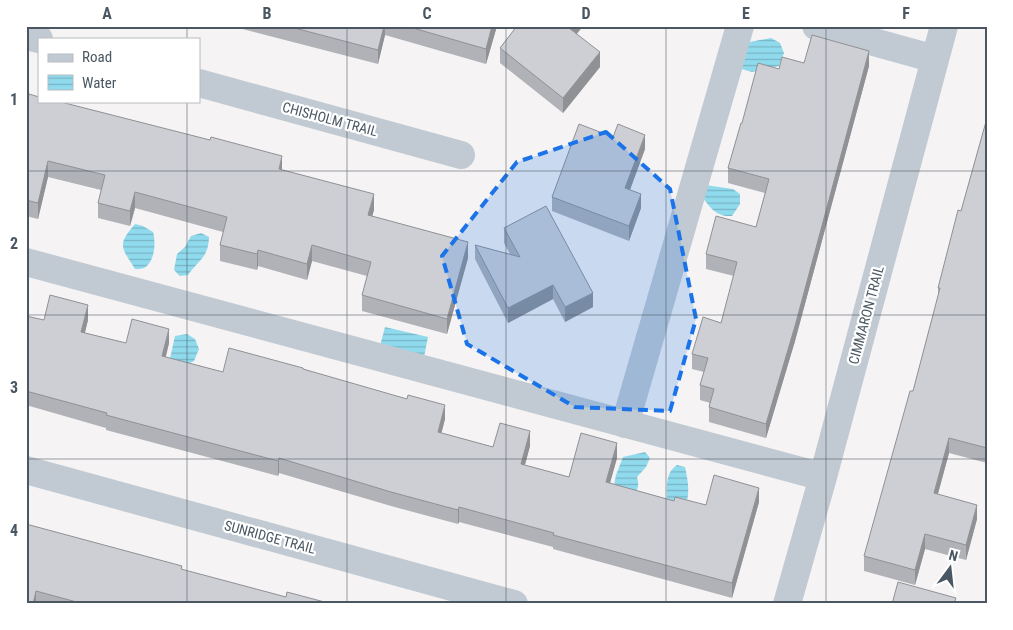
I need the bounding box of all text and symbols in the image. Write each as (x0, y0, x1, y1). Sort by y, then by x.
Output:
text: A (102, 4, 112, 23)
text: B (263, 4, 272, 23)
text: C (422, 4, 432, 23)
text: D (581, 4, 591, 23)
text: E (742, 4, 750, 23)
text: F (902, 4, 910, 23)
legend (38, 38, 200, 102)
text: Road (82, 48, 112, 66)
text: Water (82, 74, 117, 92)
text: 1 (10, 90, 18, 109)
street label: CHISHOLM TRAIL (281, 99, 380, 139)
text: 2 (10, 234, 18, 253)
street label: CIMMARON TRAIL (845, 264, 887, 366)
text: 3 (10, 378, 18, 397)
street label: SUNRIDGE TRAIL (223, 517, 318, 557)
text: 4 (10, 521, 18, 540)
north arrow (926, 542, 976, 592)
text: N (947, 547, 960, 564)

